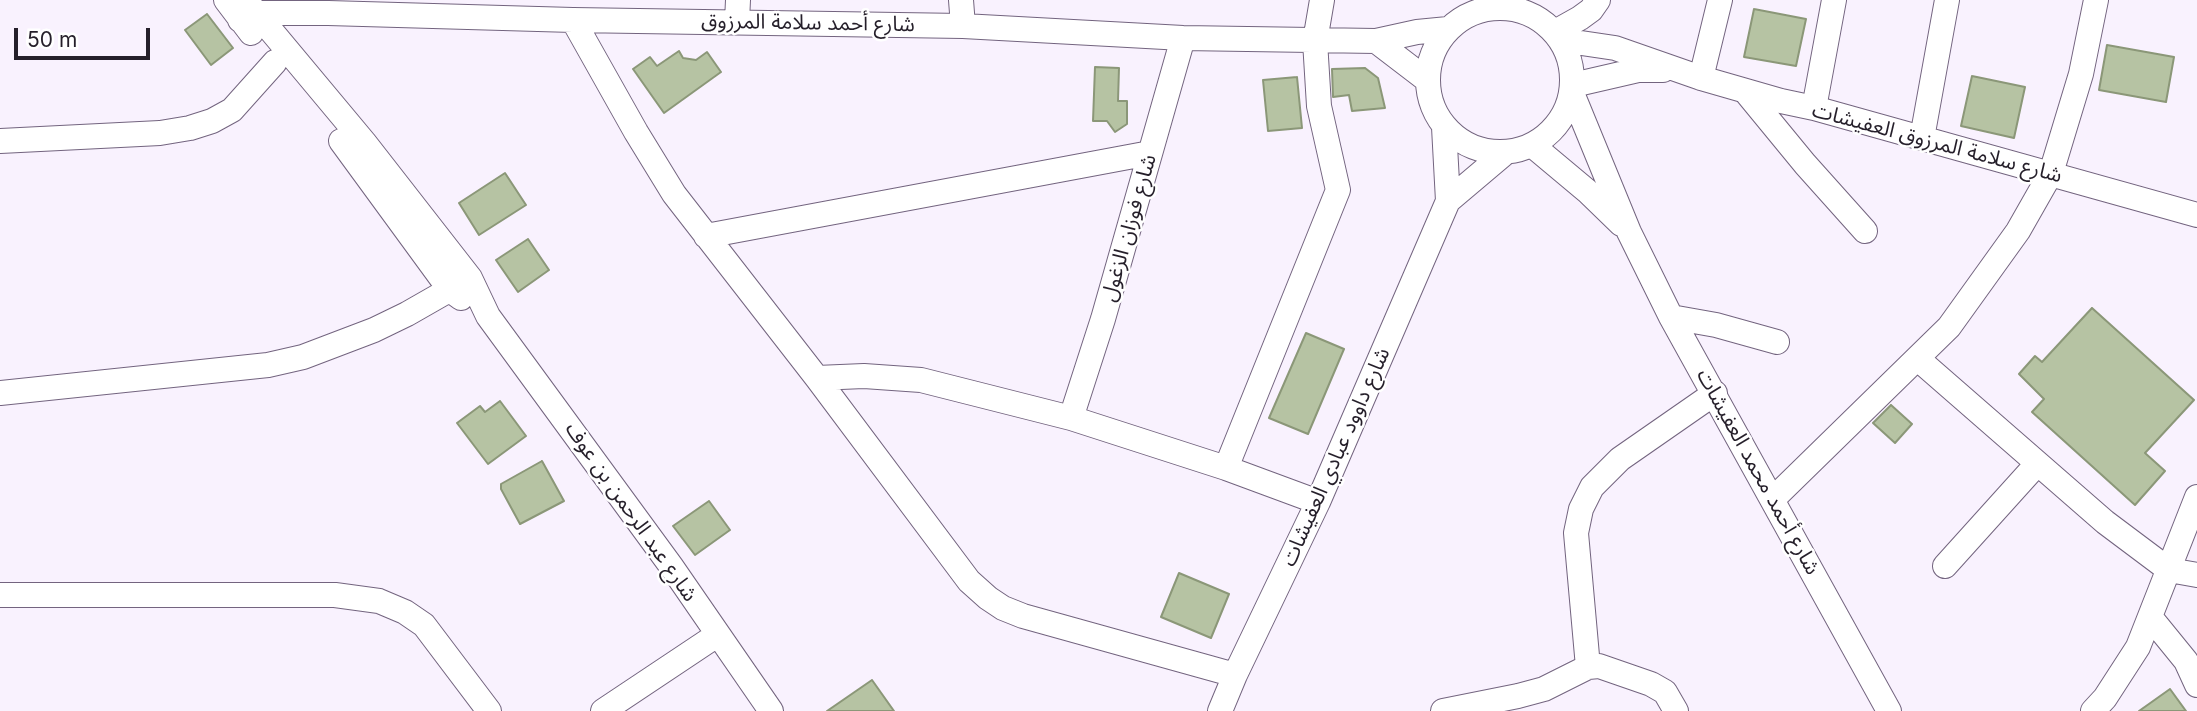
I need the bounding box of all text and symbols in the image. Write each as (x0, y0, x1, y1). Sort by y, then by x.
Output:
street label: شارع أحمد سلامة المرزوق (701, 9, 915, 37)
scale bar (18, 14, 154, 58)
text: 50 m (27, 27, 77, 52)
street label: شارع سلامة المرزوق العفيشات (1809, 97, 2065, 189)
street label: شارع فوزان الزغول (1096, 152, 1162, 304)
street label: شارع داوود عبادي العفيشات (1276, 344, 1396, 570)
street label: شارع أحمد محمد العفيشات (1691, 365, 1825, 579)
street label: شارع عبد الرحمن بن عوف (559, 417, 703, 607)

